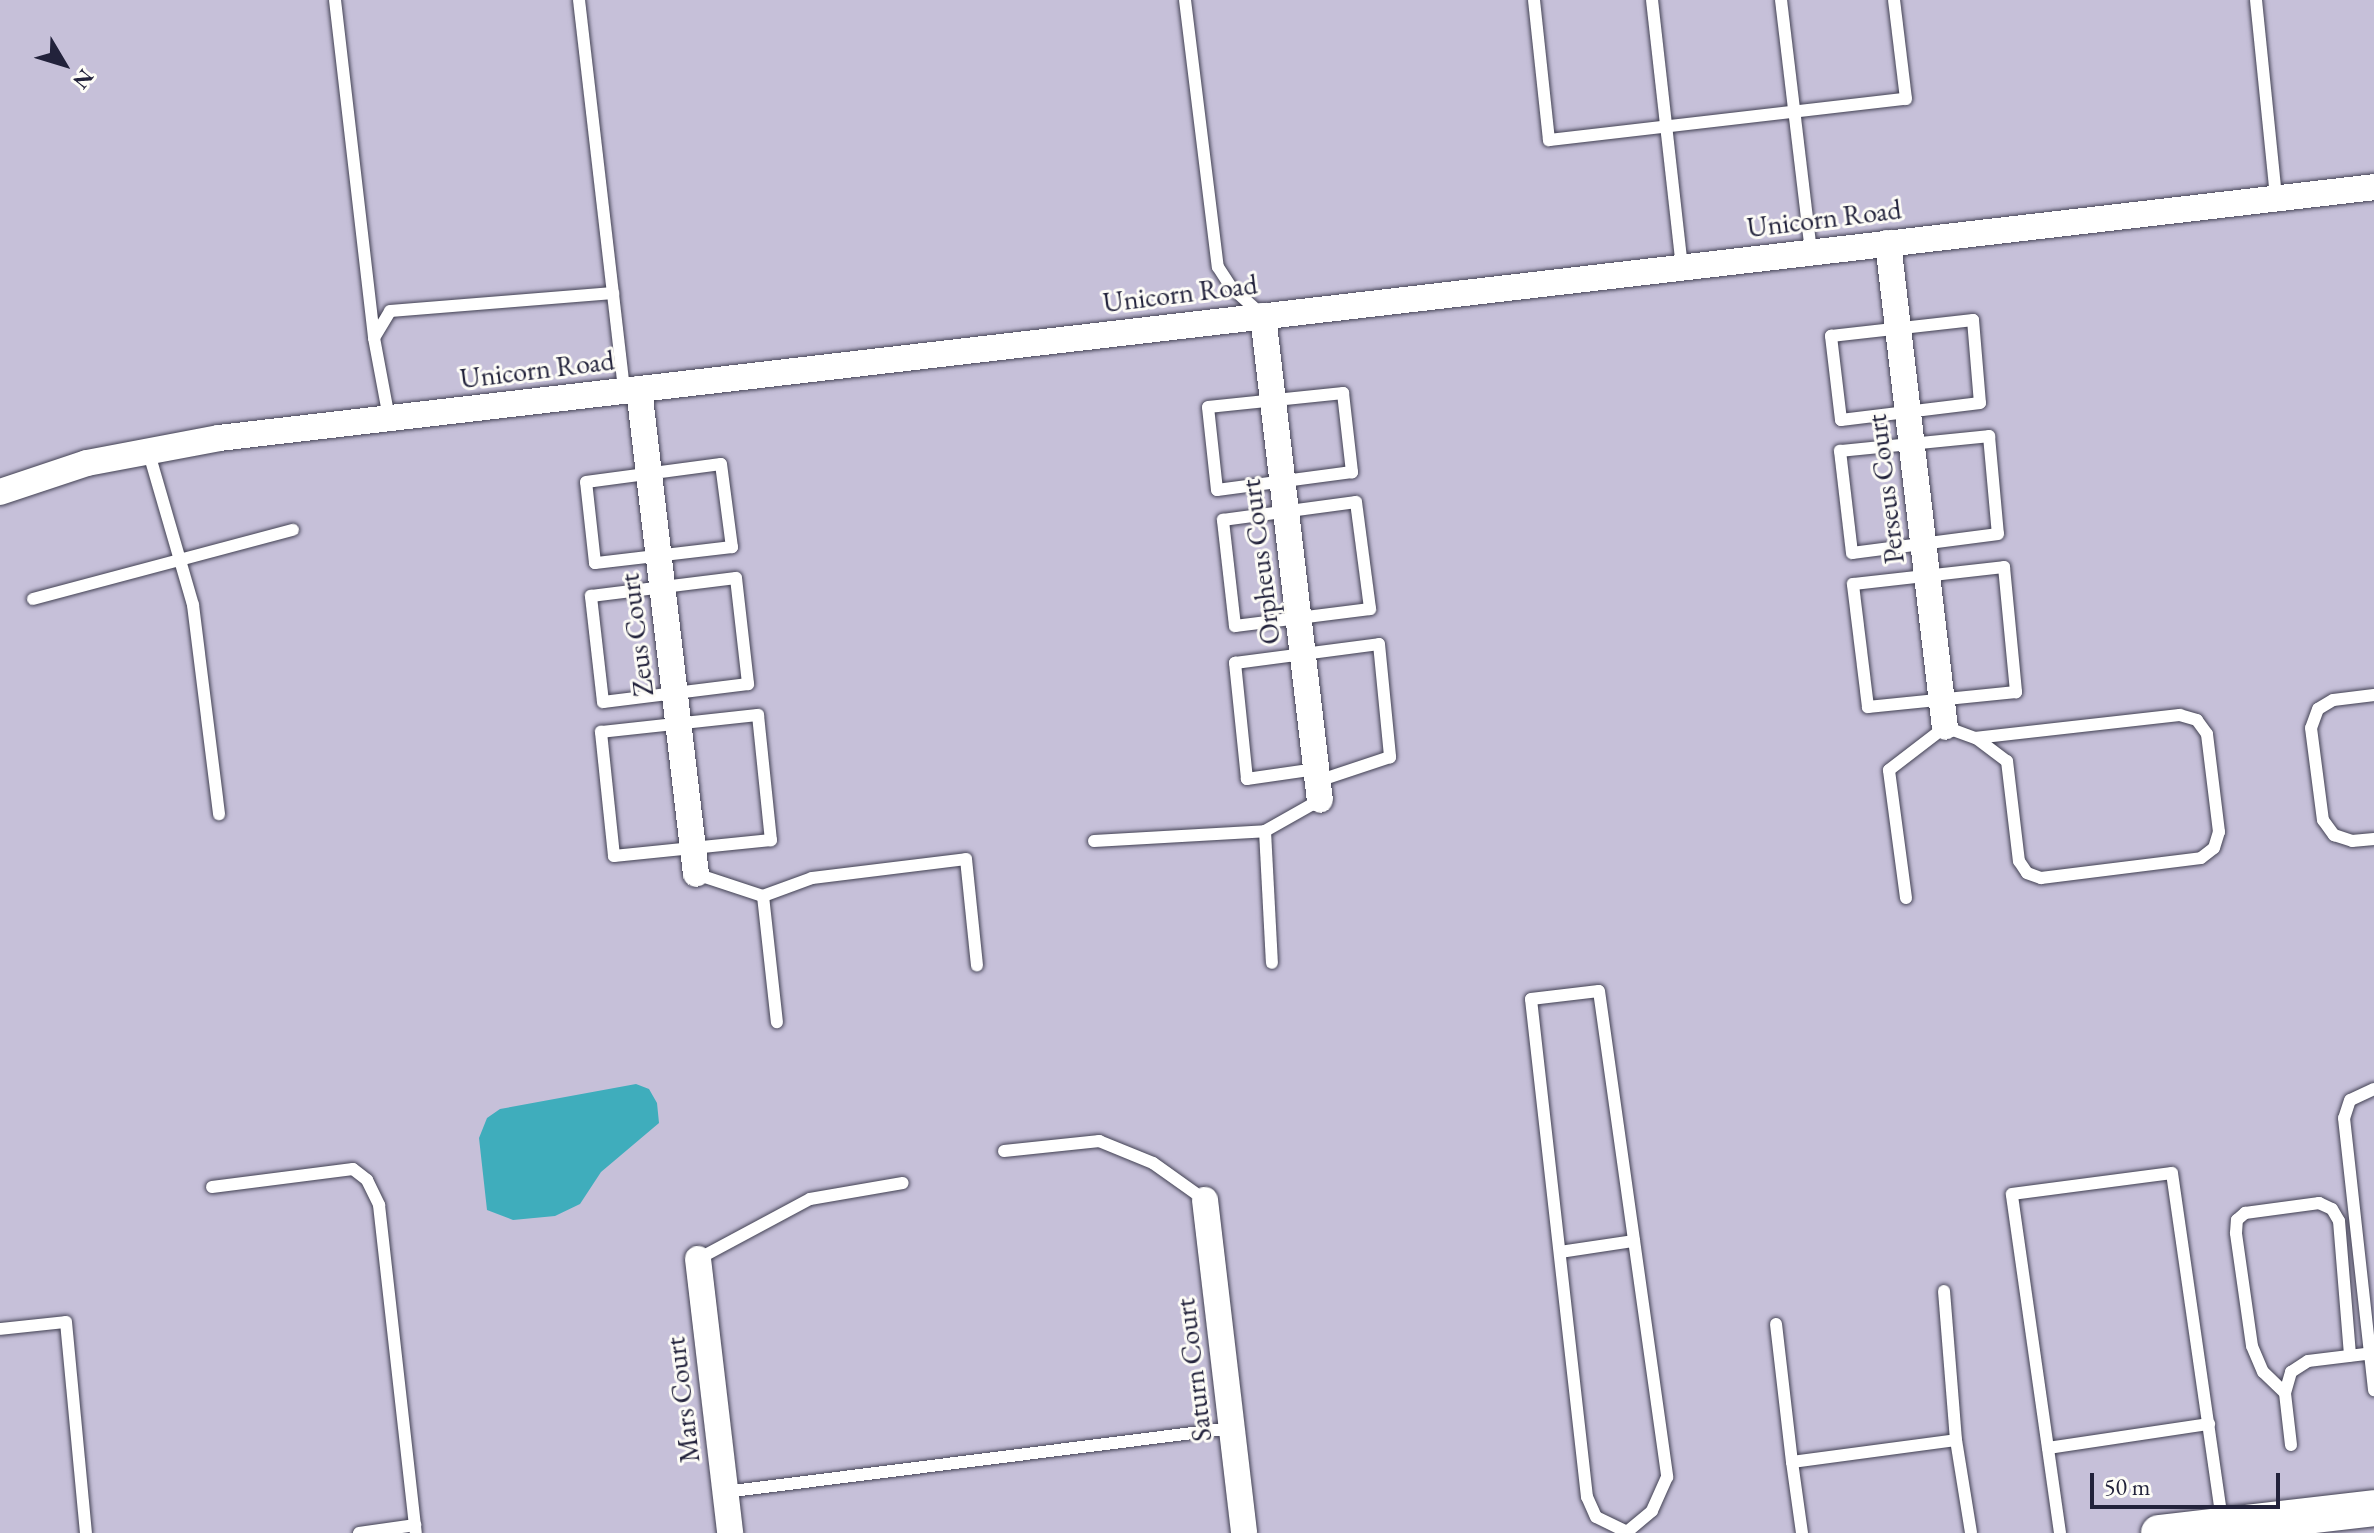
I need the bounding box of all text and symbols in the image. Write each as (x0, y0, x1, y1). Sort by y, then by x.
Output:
north arrow (24, 24, 104, 104)
text: N (66, 63, 100, 95)
street label: Unicorn Road (1745, 192, 1903, 244)
street label: Unicorn Road (1101, 267, 1259, 319)
street label: Unicorn Road (458, 343, 616, 395)
street label: Perseus Court (1859, 412, 1911, 566)
street label: Orpheus Court (1233, 477, 1287, 647)
street label: Zeus Court (612, 571, 660, 699)
street label: Saturn Court (1168, 1296, 1218, 1444)
street label: Mars Court (658, 1335, 706, 1465)
scale bar (2094, 1457, 2284, 1507)
text: 50 m (2104, 1471, 2151, 1502)

